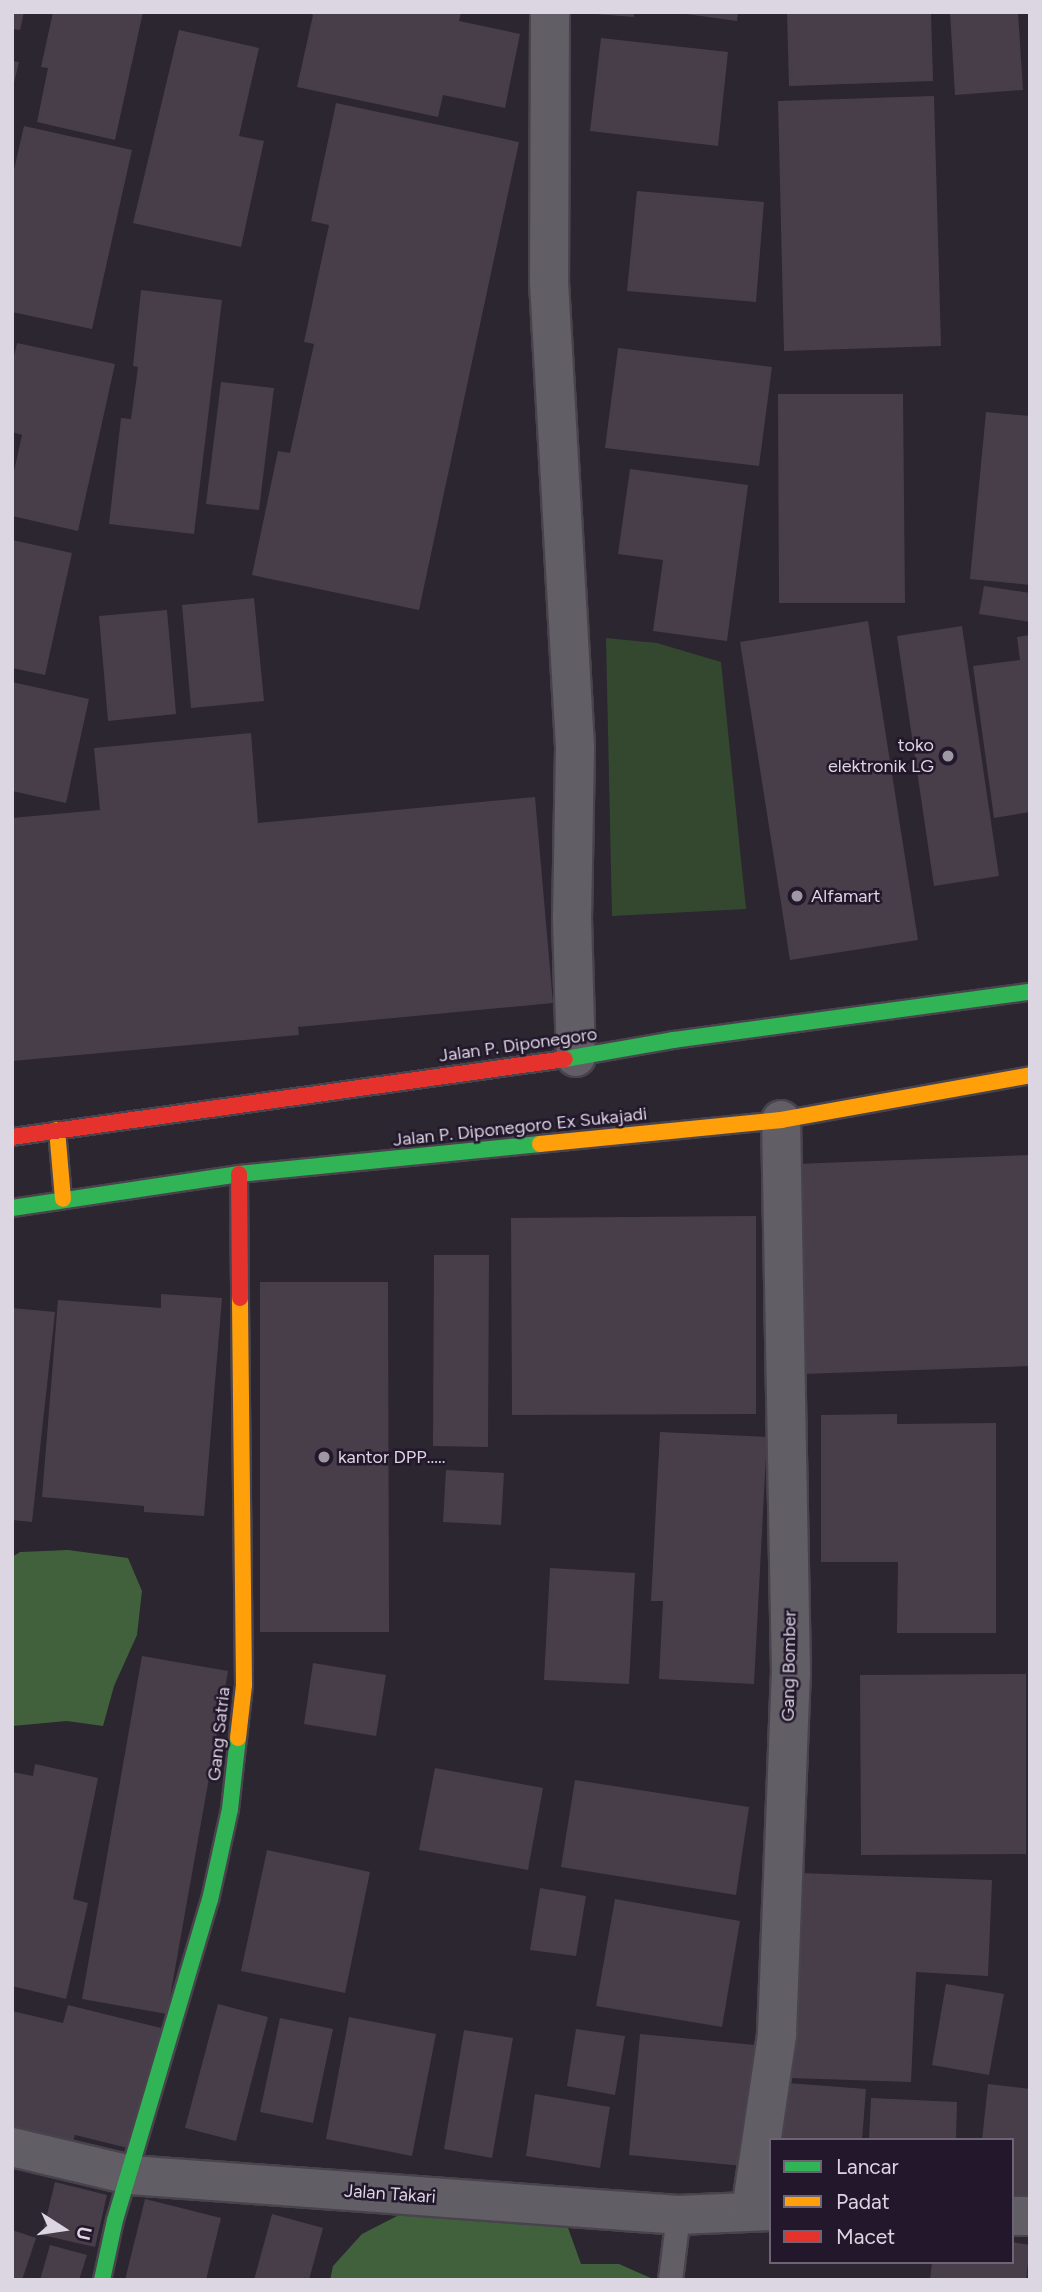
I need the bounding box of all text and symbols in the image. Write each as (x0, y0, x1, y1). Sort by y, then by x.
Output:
place label: toko elektronik LG (828, 735, 934, 778)
marker: toko elektronik LG (940, 748, 956, 764)
place label: Alfamart (811, 885, 880, 907)
marker: Alfamart (789, 888, 805, 904)
street label: Jalan P. Diponegoro (437, 1023, 599, 1067)
street label: Jalan P. Diponegoro Ex Sukajadi (392, 1103, 648, 1151)
place label: kantor DPP..... (338, 1446, 445, 1468)
marker: kantor DPP..... (316, 1449, 332, 1465)
street label: Gang Bomber (777, 1610, 801, 1722)
street label: Gang Satria (203, 1686, 235, 1782)
legend (769, 2138, 1014, 2264)
text: Lancar (836, 2154, 899, 2179)
street label: Jalan Takari (343, 2180, 437, 2208)
text: Padat (836, 2189, 890, 2214)
north arrow (28, 2194, 98, 2264)
text: Macet (836, 2224, 895, 2249)
text: U (71, 2225, 97, 2242)

